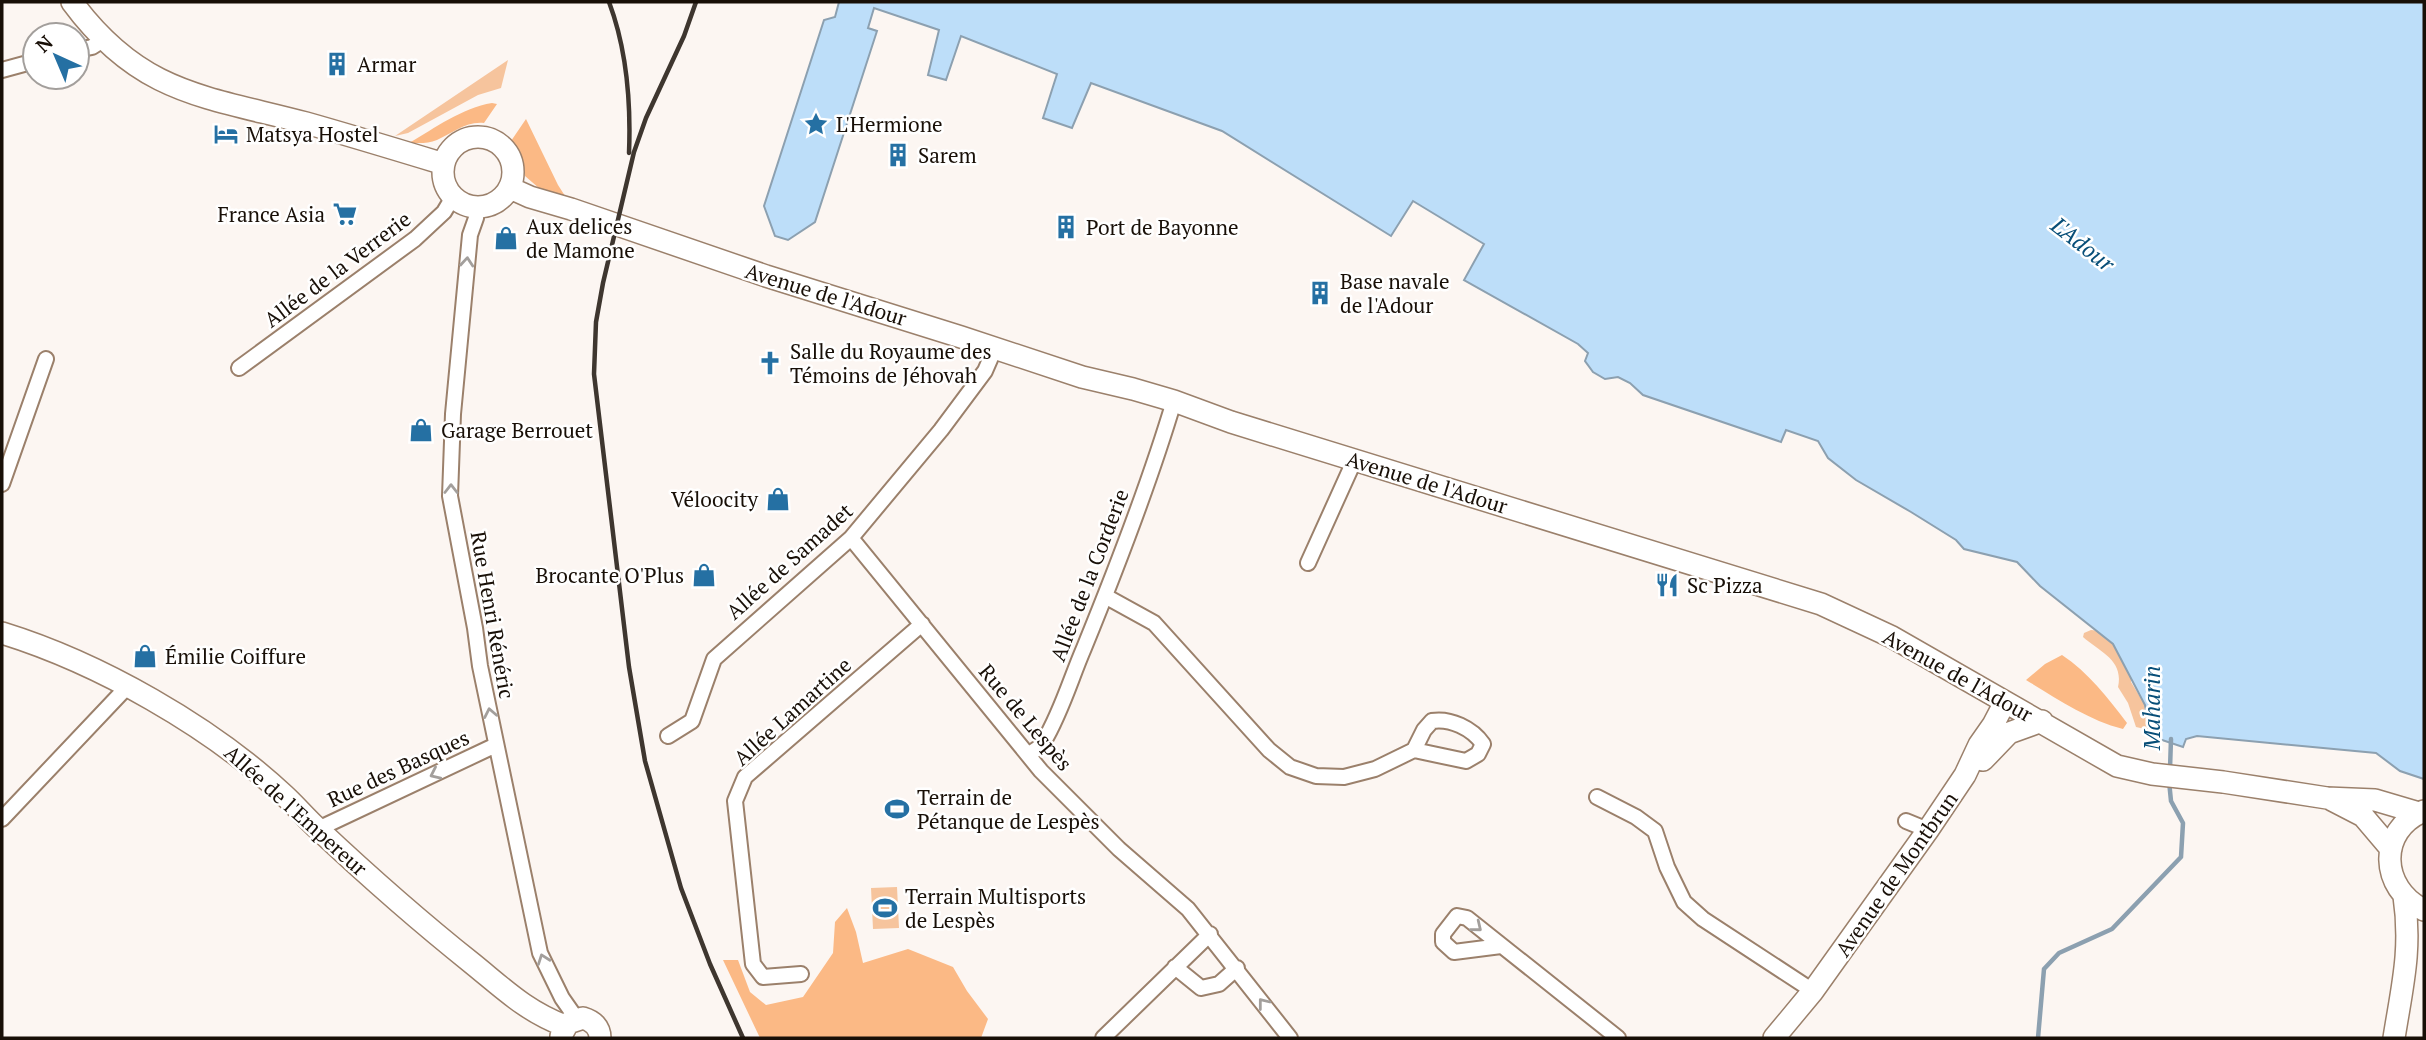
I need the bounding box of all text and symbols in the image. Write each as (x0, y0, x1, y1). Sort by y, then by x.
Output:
north arrow (21, 21, 91, 91)
text: N (30, 29, 58, 57)
building icon: Armar (323, 50, 351, 78)
place label: Armar (357, 50, 416, 78)
place icon: L'Hermione (802, 110, 830, 138)
place label: L'Hermione (836, 110, 943, 138)
hotel icon: Matsya Hostel (212, 120, 240, 148)
place label: Matsya Hostel (246, 120, 379, 148)
building icon: Sarem (884, 141, 912, 169)
place label: Sarem (918, 141, 977, 169)
place label: France Asia (217, 200, 325, 228)
supermarket icon: France Asia (331, 200, 359, 228)
street label: Allée de la Verrerie (258, 205, 416, 333)
water label: L'Adour (2044, 209, 2122, 279)
place label: Aux delices de Mamone (526, 212, 635, 264)
building icon: Port de Bayonne (1052, 213, 1080, 241)
place label: Port de Bayonne (1086, 213, 1239, 241)
shop icon: Aux delices de Mamone (492, 224, 520, 252)
street label: Avenue de l'Adour (742, 256, 910, 332)
one-way arrow (459, 257, 474, 268)
place label: Base navale de l'Adour (1340, 267, 1450, 319)
building icon: Base navale de l'Adour (1306, 279, 1334, 307)
place label: Salle du Royaume des Témoins de Jéhovah (790, 337, 992, 389)
church icon: Salle du Royaume des Témoins de Jéhovah (756, 349, 784, 377)
shop icon: Garage Berrouet (407, 416, 435, 444)
place label: Garage Berrouet (441, 416, 593, 444)
street label: Avenue de l'Adour (1343, 444, 1511, 520)
one-way arrow (443, 483, 459, 494)
place label: Véloocity (671, 485, 758, 513)
shop icon: Véloocity (764, 485, 792, 513)
street label: Allée de la Corderie (1043, 485, 1135, 665)
street label: Allée de Samadet (720, 497, 858, 625)
street label: Rue Henri Rénéric (464, 529, 522, 701)
place label: Brocante O'Plus (535, 561, 684, 589)
shop icon: Brocante O'Plus (690, 561, 718, 589)
restaurant icon: Sc Pizza (1653, 571, 1681, 599)
place label: Sc Pizza (1687, 571, 1763, 599)
street label: Avenue de l'Adour (1878, 622, 2038, 728)
shop icon: Émilie Coiffure (131, 642, 159, 670)
place label: Émilie Coiffure (165, 642, 306, 670)
street label: Allée Lamartine (727, 651, 857, 771)
street label: Rue de Lespès (973, 658, 1079, 776)
water label: Maharin (2136, 666, 2167, 751)
one-way arrow (483, 707, 498, 719)
street label: Rue des Basques (323, 723, 473, 813)
street label: Allée de l'Empereur (219, 738, 373, 882)
one-way arrow (430, 766, 442, 780)
place label: Terrain de Pétanque de Lespès (917, 783, 1100, 835)
street label: Avenue de Montbrun (1829, 786, 1964, 962)
sports icon: Terrain de Pétanque de Lespès (883, 795, 911, 823)
place label: Terrain Multisports de Lespès (905, 882, 1086, 934)
sports icon: Terrain Multisports de Lespès (871, 894, 899, 922)
one-way arrow (1469, 919, 1482, 931)
one-way arrow (537, 953, 551, 965)
one-way arrow (1259, 999, 1272, 1011)

